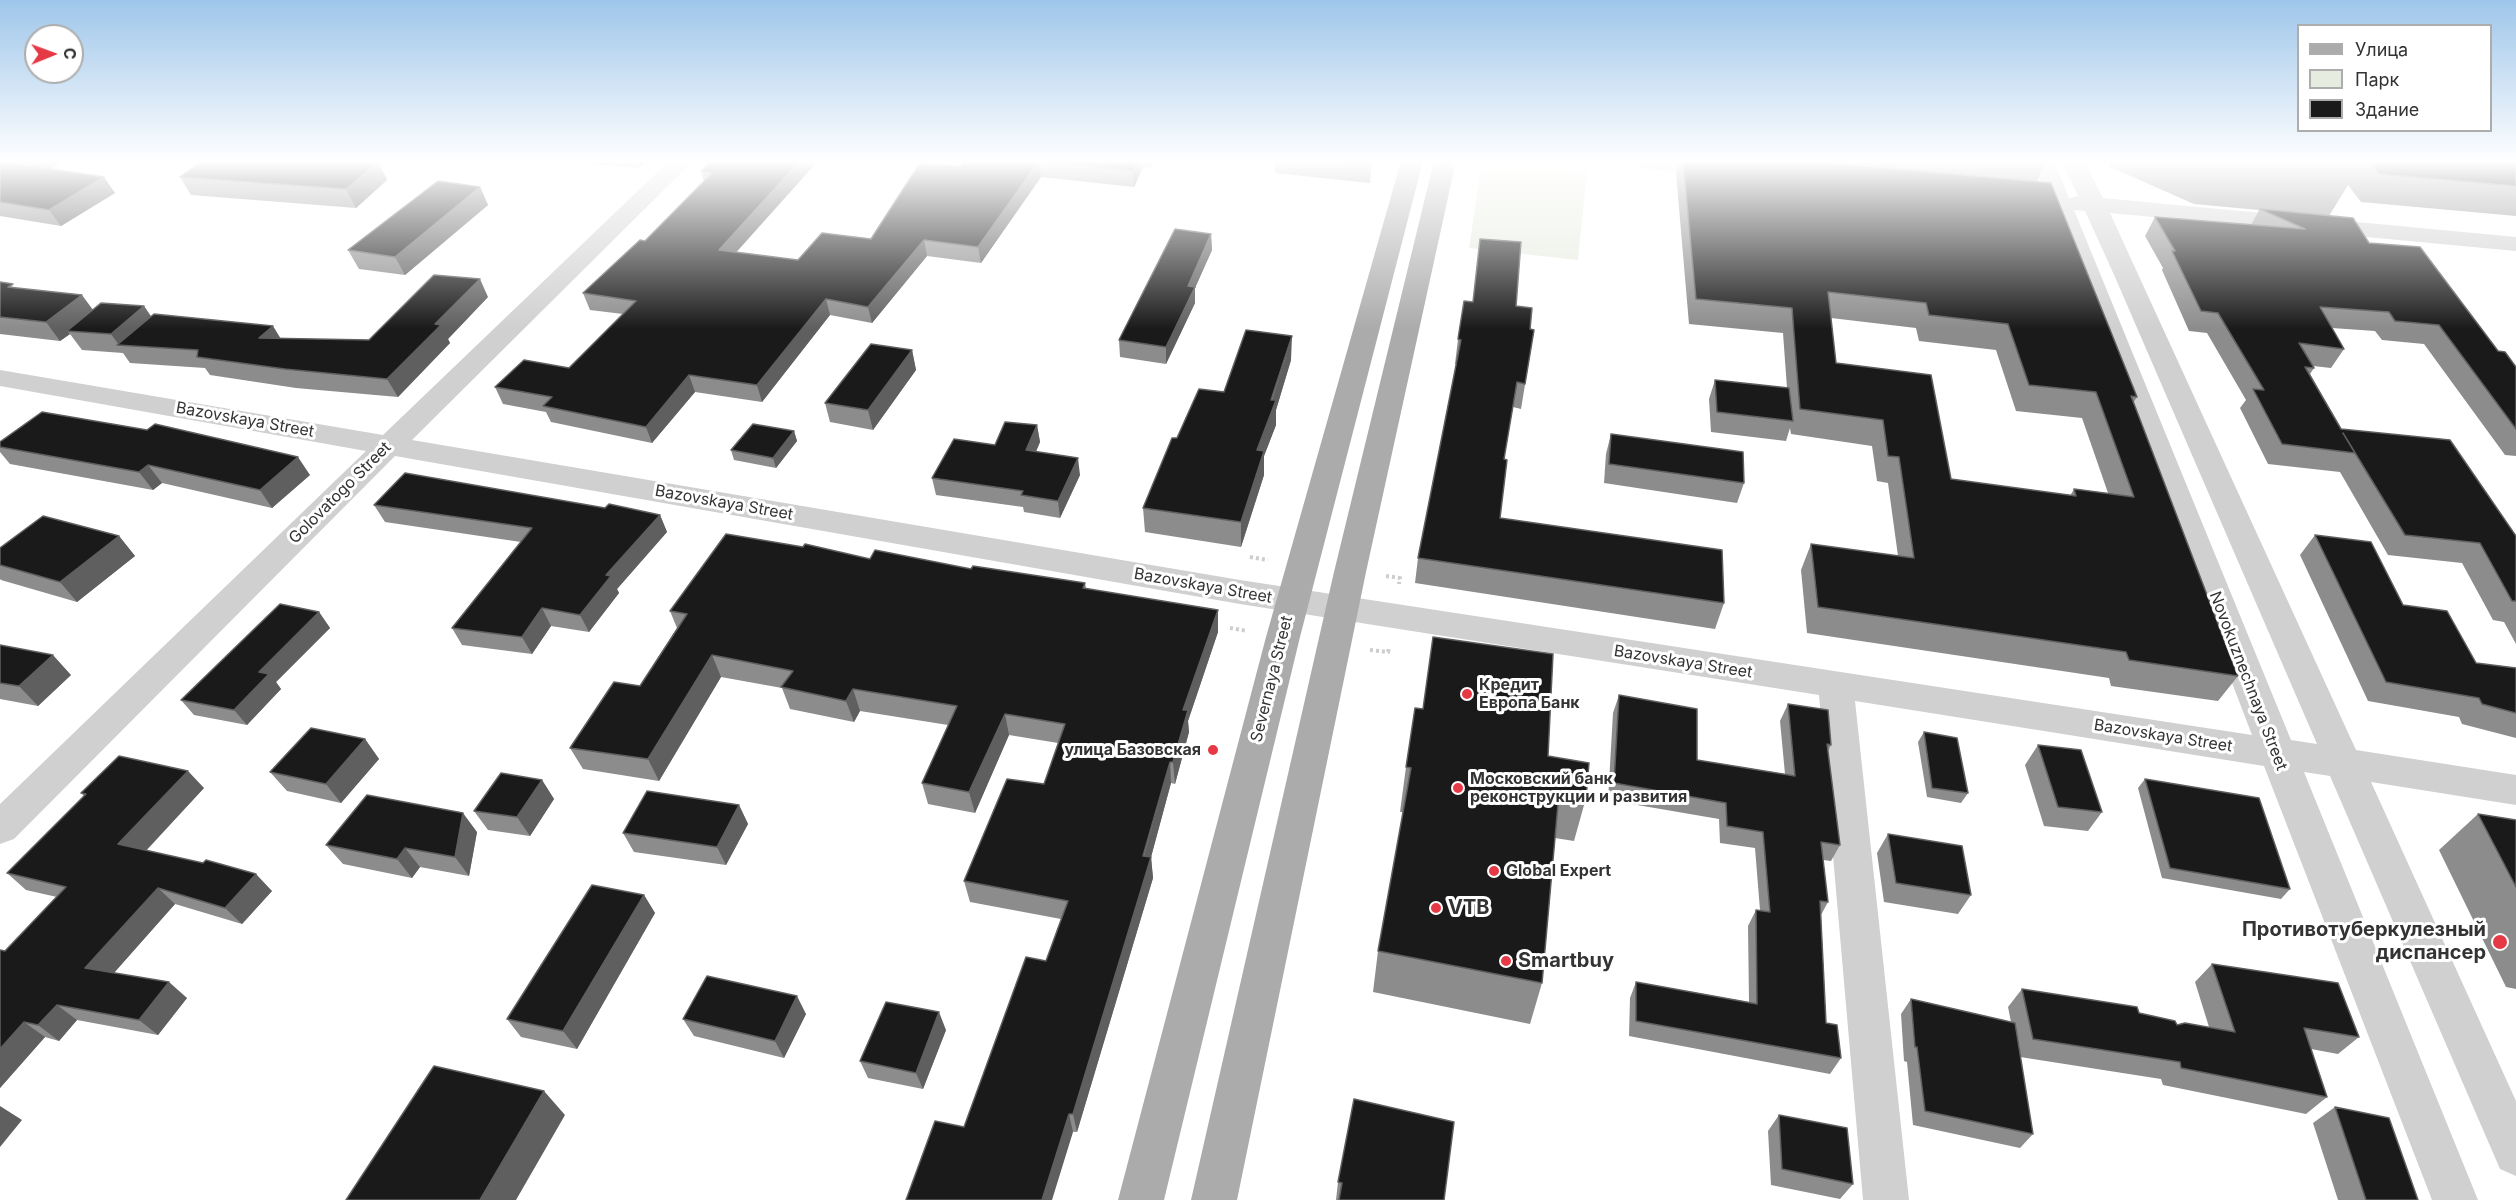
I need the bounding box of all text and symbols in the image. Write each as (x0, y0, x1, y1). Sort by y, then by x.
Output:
north arrow (24, 24, 84, 84)
legend (2297, 24, 2492, 132)
text: Улица (2355, 39, 2408, 60)
text: С (60, 48, 80, 60)
text: Парк (2355, 69, 2399, 90)
text: Здание (2355, 99, 2419, 120)
street label: Bazovskaya Street (174, 398, 316, 442)
street label: Golovatogo Street (285, 438, 395, 548)
street label: Bazovskaya Street (653, 481, 795, 525)
street label: Bazovskaya Street (1132, 564, 1274, 608)
street label: Novokuznechnaya Street (2205, 589, 2291, 773)
street label: Severnaya Street (1247, 614, 1297, 744)
street label: Bazovskaya Street (1612, 642, 1754, 682)
place label: Кредит Европа Банк (1479, 675, 1580, 713)
marker: Кредит Европа Банк (1460, 687, 1474, 701)
street label: Bazovskaya Street (2092, 716, 2234, 756)
place label: улица Базовская (1065, 740, 1201, 760)
marker: улица Базовская (1206, 743, 1220, 757)
place label: Московский банк реконструкции и развития (1470, 769, 1687, 807)
marker: Московский банк реконструкции и развития (1451, 781, 1465, 795)
place label: Global Expert (1506, 861, 1611, 881)
marker: Global Expert (1487, 864, 1501, 878)
place label: VTB (1448, 896, 1490, 920)
marker: VTB (1429, 901, 1443, 915)
place label: Противотуберкулезный диспансер (2242, 918, 2486, 965)
marker: Противотуберкулезный диспансер (2491, 933, 2509, 951)
place label: Smartbuy (1518, 949, 1614, 973)
marker: Smartbuy (1499, 954, 1513, 968)

